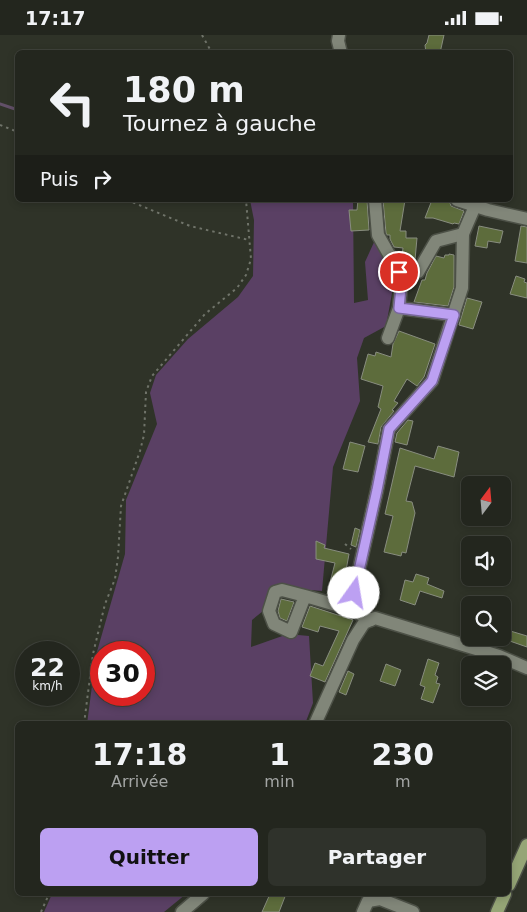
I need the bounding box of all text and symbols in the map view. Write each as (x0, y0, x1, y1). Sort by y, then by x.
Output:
text: 17:17 (25, 7, 85, 29)
icon: left (40, 70, 105, 135)
text: 180 m (123, 70, 245, 110)
text: Tournez à gauche (123, 111, 316, 136)
icon: right (88, 165, 116, 193)
text: Puis (40, 168, 78, 190)
pin (378, 251, 420, 293)
icon: arrive (385, 258, 413, 286)
north arrow (461, 476, 511, 526)
map controls (461, 476, 511, 706)
button: sound (461, 536, 511, 586)
position arrow (327, 566, 379, 618)
button: search (461, 596, 511, 646)
speed limit sign: 30 (90, 641, 155, 706)
text: 22 (30, 653, 65, 682)
button: layers (461, 656, 511, 706)
text: km/h (32, 679, 63, 693)
text: 17:18 (92, 737, 187, 772)
text: 1 (269, 737, 290, 772)
text: 230 (371, 737, 434, 772)
text: Arrivée (111, 772, 168, 791)
text: min (264, 772, 295, 791)
text: m (395, 772, 411, 791)
button: Quitter (40, 828, 258, 886)
button: Partager (268, 828, 486, 886)

